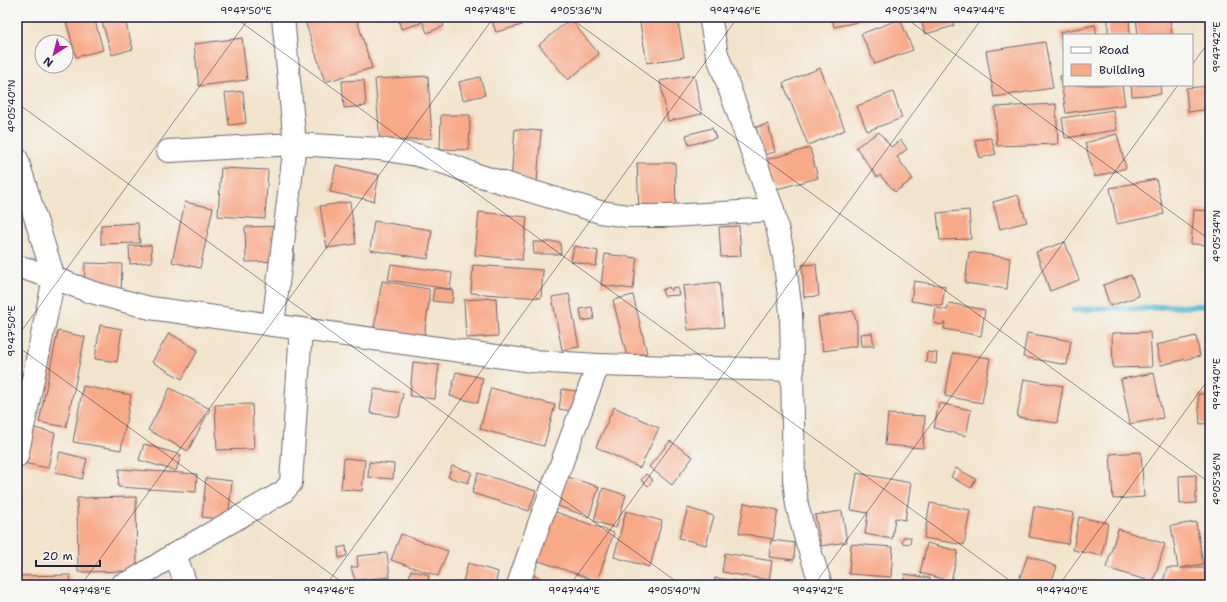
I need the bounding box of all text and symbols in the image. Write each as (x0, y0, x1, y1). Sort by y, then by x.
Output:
text: 9°47'50"E (220, 4, 272, 17)
text: 9°47'48"E (464, 4, 516, 17)
text: 4°05'36"N (550, 4, 602, 17)
text: 9°47'46"E (710, 4, 760, 17)
text: 4°05'34"N (885, 4, 937, 17)
text: 9°47'44"E (953, 4, 1005, 17)
text: 9°47'42"E (1210, 22, 1223, 72)
north arrow (34, 34, 74, 74)
legend (1063, 34, 1193, 86)
text: Road (1099, 42, 1130, 58)
text: N (40, 53, 56, 70)
text: Building (1099, 62, 1145, 78)
text: 4°05'40"N (5, 80, 18, 132)
text: 4°05'34"N (1210, 210, 1223, 262)
text: 9°47'50"E (5, 305, 18, 357)
text: 9°47'40"E (1210, 358, 1223, 410)
text: 4°05'36"N (1210, 453, 1223, 505)
scale bar (36, 542, 100, 568)
text: 20 m (42, 548, 73, 564)
text: 9°47'48"E (59, 584, 111, 597)
text: 9°47'46"E (304, 584, 354, 597)
text: 9°47'44"E (548, 584, 600, 597)
text: 4°05'40"N (648, 584, 700, 597)
text: 9°47'42"E (793, 584, 843, 597)
text: 9°47'40"E (1036, 584, 1088, 597)

